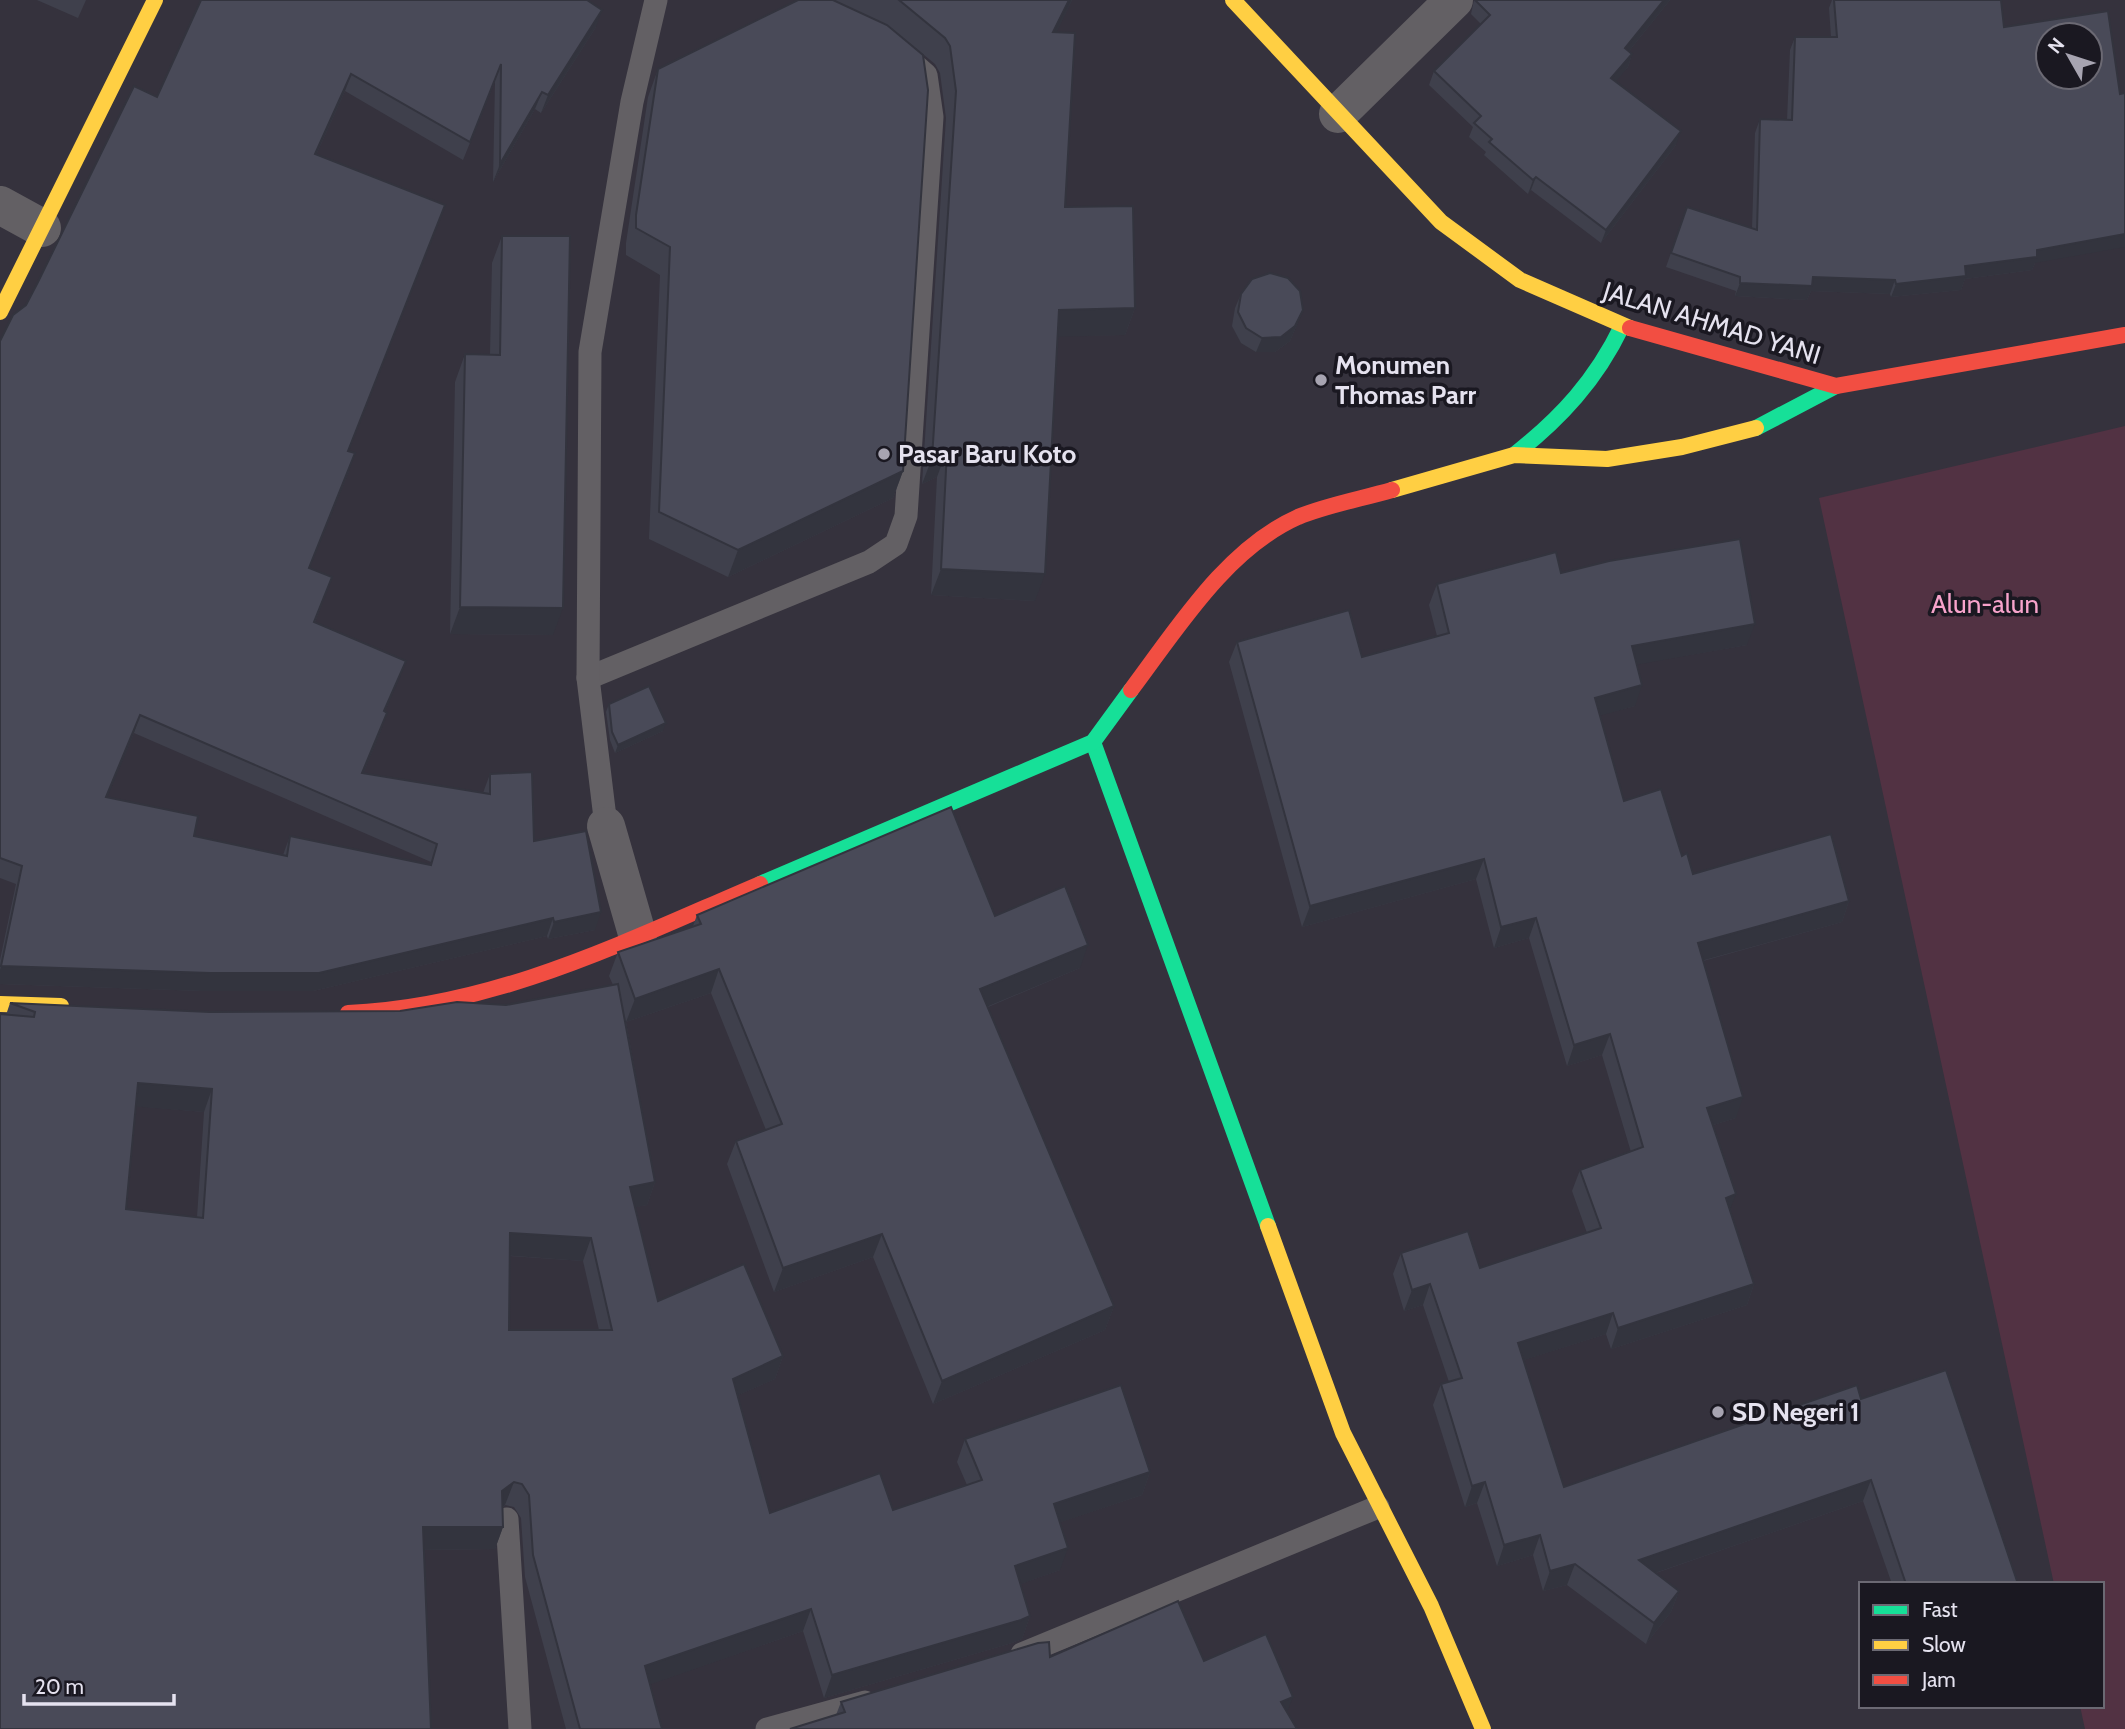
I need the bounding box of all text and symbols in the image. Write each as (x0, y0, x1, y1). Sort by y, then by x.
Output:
north arrow (2034, 21, 2104, 91)
text: N (2043, 33, 2069, 58)
street label: JALAN AHMAD YANI (1598, 274, 1825, 371)
place label: Monumen Thomas Parr (1335, 349, 1476, 411)
marker: Monumen Thomas Parr (1313, 372, 1329, 388)
place label: Pasar Baru Koto (898, 438, 1076, 470)
marker: Pasar Baru Koto (876, 446, 892, 462)
park label: Alun-alun (1931, 588, 2039, 620)
place label: SD Negeri 1 (1732, 1396, 1860, 1428)
marker: SD Negeri 1 (1710, 1404, 1726, 1420)
legend (1859, 1582, 2104, 1708)
text: Fast (1922, 1597, 1958, 1622)
text: Slow (1922, 1632, 1966, 1657)
scale bar (24, 1662, 175, 1706)
text: Jam (1921, 1667, 1956, 1692)
text: 20 m (35, 1674, 84, 1699)

